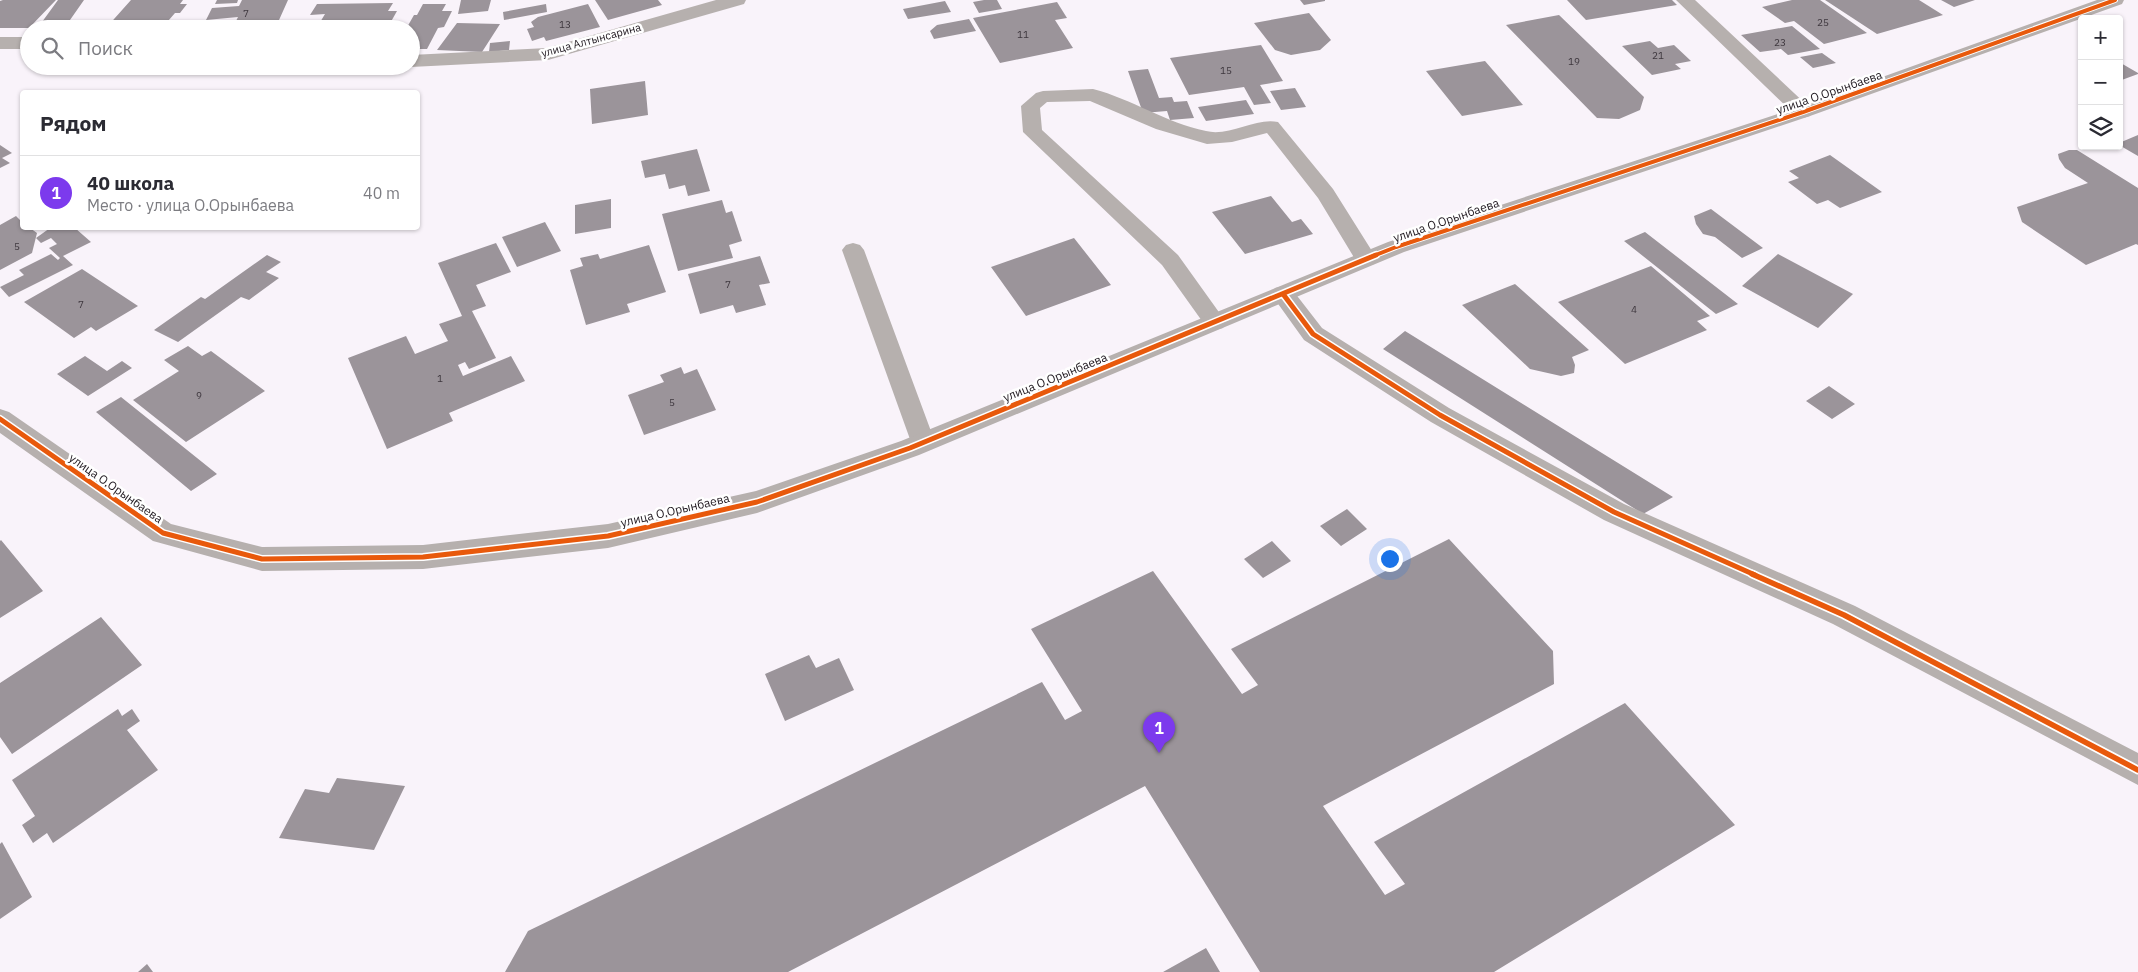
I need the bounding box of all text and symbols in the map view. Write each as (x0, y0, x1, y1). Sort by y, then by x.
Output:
house number: 7 (243, 7, 249, 20)
map controls (2078, 15, 2123, 150)
button: + (2078, 15, 2123, 60)
house number: 25 (1817, 16, 1829, 29)
house number: 13 (559, 18, 571, 31)
search box (20, 20, 420, 75)
street label: улица Алтынсарина (540, 20, 643, 60)
house number: 11 (1017, 28, 1029, 41)
icon: search (38, 34, 66, 62)
text: Поиск (78, 36, 133, 60)
house number: 23 (1774, 36, 1786, 49)
house number: 21 (1652, 49, 1664, 62)
house number: 19 (1568, 55, 1580, 68)
button: − (2078, 60, 2123, 105)
house number: 15 (1220, 64, 1232, 77)
street label: улица О.Орынбаева (1774, 67, 1885, 117)
button: layers (2078, 105, 2123, 150)
text: Рядом (40, 109, 107, 137)
text: 40 школа (87, 171, 174, 195)
text: 1 (51, 183, 61, 203)
text: 40 m (363, 183, 400, 203)
text: Место · улица О.Орынбаева (87, 195, 294, 215)
street label: улица О.Орынбаева (1391, 195, 1502, 245)
house number: 5 (14, 240, 20, 253)
house number: 7 (725, 278, 731, 291)
house number: 7 (78, 298, 84, 311)
house number: 4 (1631, 303, 1637, 316)
street label: улица О.Орынбаева (1001, 349, 1110, 405)
house number: 1 (437, 372, 443, 385)
house number: 9 (196, 389, 202, 402)
house number: 5 (669, 396, 675, 409)
street label: улица О.Орынбаева (66, 450, 166, 526)
street label: улица О.Орынбаева (619, 490, 731, 530)
your location (1377, 546, 1403, 572)
pin: 1 (1143, 712, 1175, 753)

